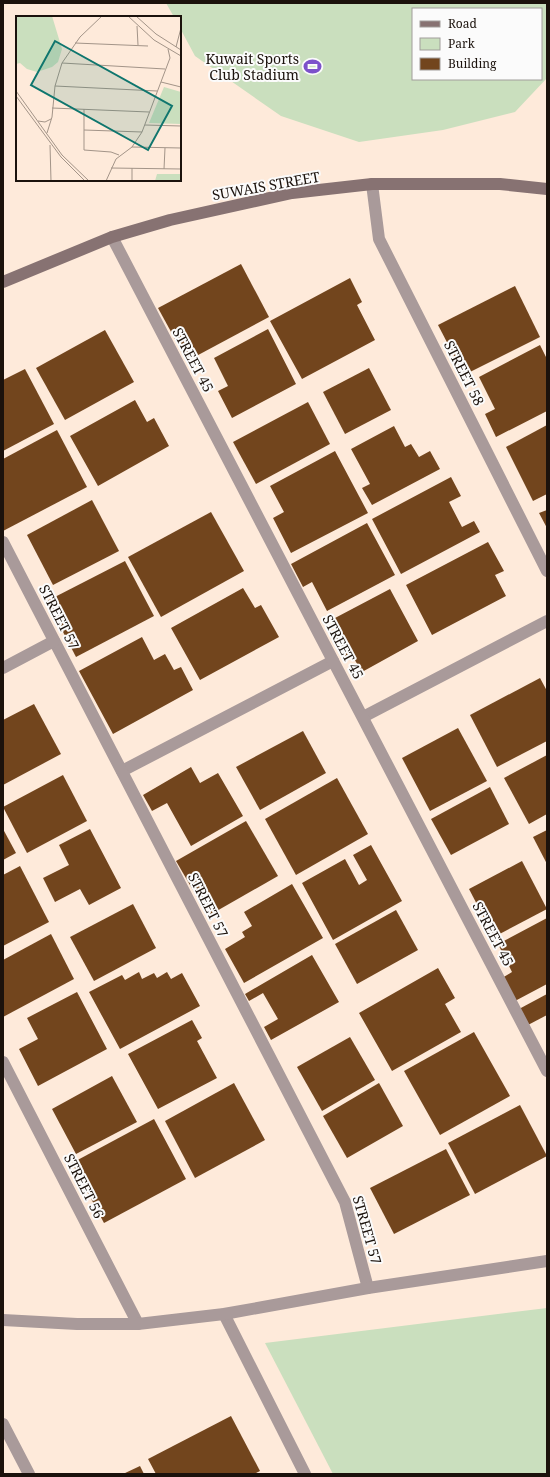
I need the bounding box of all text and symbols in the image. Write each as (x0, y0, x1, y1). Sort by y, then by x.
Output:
legend (412, 8, 542, 80)
text: Road (448, 15, 478, 32)
inset map (16, 16, 181, 181)
text: Park (448, 35, 476, 52)
place label: Kuwait Sports Club Stadium (205, 49, 299, 84)
text: Building (448, 55, 497, 72)
sports icon: Kuwait Sports Club Stadium (302, 57, 322, 77)
street label: SUWAIS STREET (211, 167, 322, 204)
street label: STREET 45 (169, 324, 218, 395)
street label: STREET 58 (440, 337, 489, 409)
street label: STREET 57 (35, 581, 84, 653)
street label: STREET 45 (319, 611, 368, 682)
street label: STREET 57 (184, 869, 233, 941)
street label: STREET 45 (469, 898, 518, 969)
street label: STREET 56 (60, 1150, 109, 1222)
street label: STREET 57 (349, 1193, 386, 1266)

